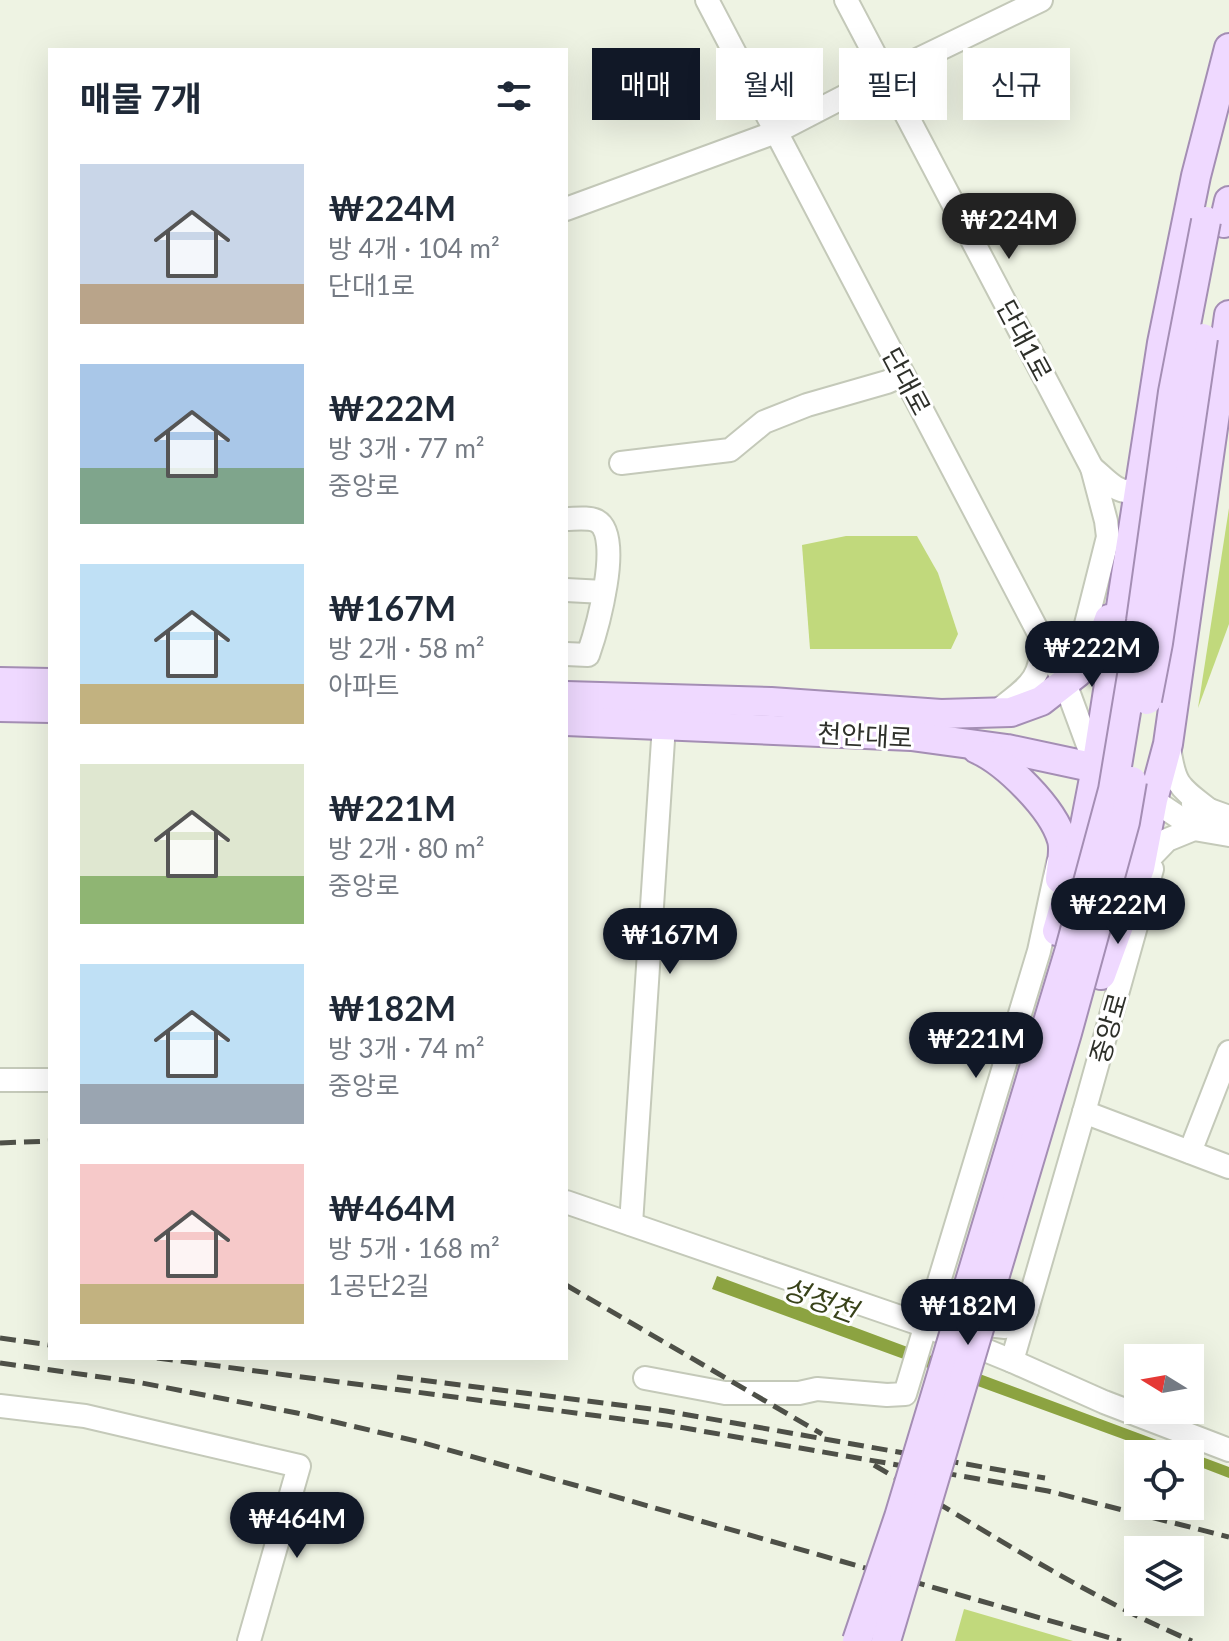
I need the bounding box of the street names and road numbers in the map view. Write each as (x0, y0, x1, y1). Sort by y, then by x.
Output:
street label: 단대1로 (990, 294, 1060, 386)
street label: 단대로 (876, 342, 938, 420)
street label: 천안대로 (816, 717, 914, 753)
street label: 중앙로 (1083, 989, 1133, 1067)

